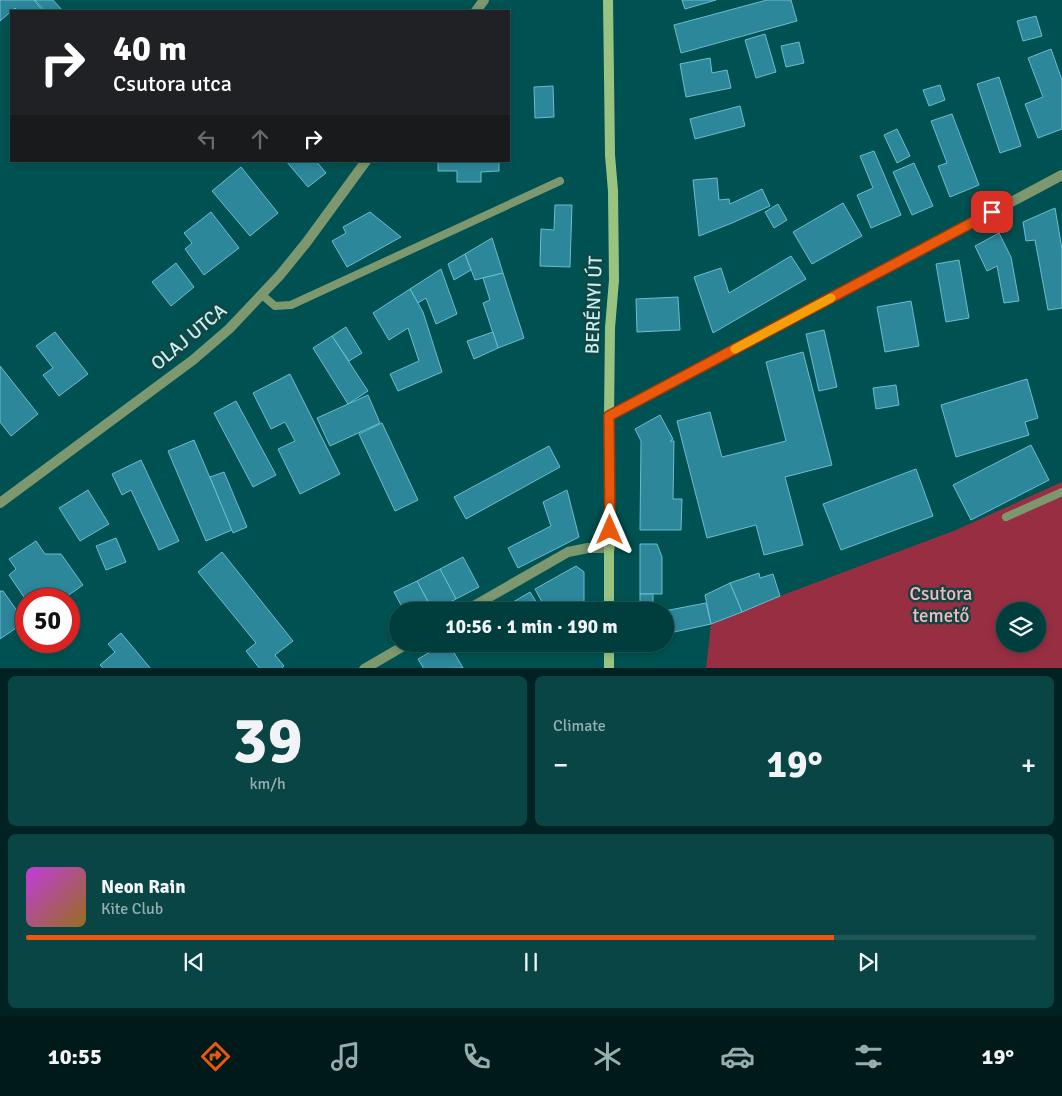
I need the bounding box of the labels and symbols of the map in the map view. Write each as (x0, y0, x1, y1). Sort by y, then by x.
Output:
pin (971, 191, 1013, 233)
street label: BERÉNYI ÚT (580, 255, 608, 355)
street label: OLAJ UTCA (146, 298, 232, 376)
position arrow (583, 503, 635, 555)
park label: Csutora temető (909, 582, 973, 628)
speed limit sign: 50 (15, 588, 80, 653)

